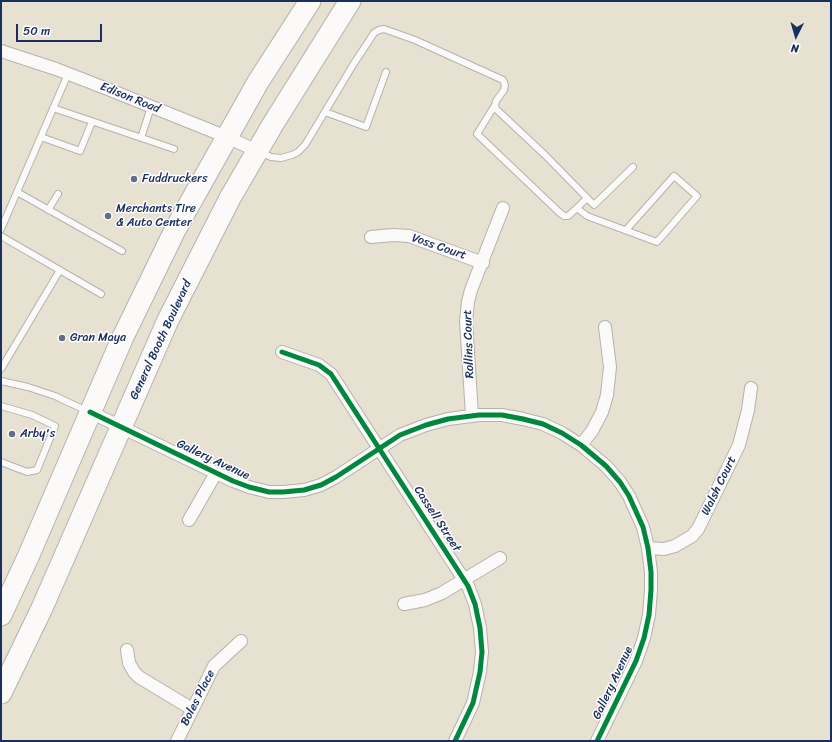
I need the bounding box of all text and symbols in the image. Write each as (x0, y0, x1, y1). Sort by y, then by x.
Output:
scale bar (18, 16, 104, 42)
north arrow (776, 16, 816, 56)
text: 50 m (23, 20, 50, 42)
text: N (790, 39, 800, 58)
street label: Edison Road (98, 79, 162, 117)
place label: Fuddruckers (142, 172, 208, 186)
marker: Fuddruckers (129, 174, 139, 184)
place label: Merchants Tire & Auto Center (116, 202, 196, 230)
marker: Merchants Tire & Auto Center (103, 211, 113, 221)
street label: Voss Court (410, 231, 468, 263)
street label: General Booth Boulevard (127, 278, 195, 402)
street label: Rollins Court (461, 309, 477, 379)
place label: Gran Maya (70, 331, 126, 345)
marker: Gran Maya (57, 333, 67, 343)
place label: Arby's (20, 427, 55, 441)
marker: Arby's (7, 429, 17, 439)
street label: Gallery Avenue (174, 437, 252, 483)
street label: Walsh Court (699, 454, 739, 518)
street label: Cassell Street (410, 483, 464, 555)
street label: Gallery Avenue (590, 644, 636, 722)
street label: Boles Place (178, 668, 218, 728)

